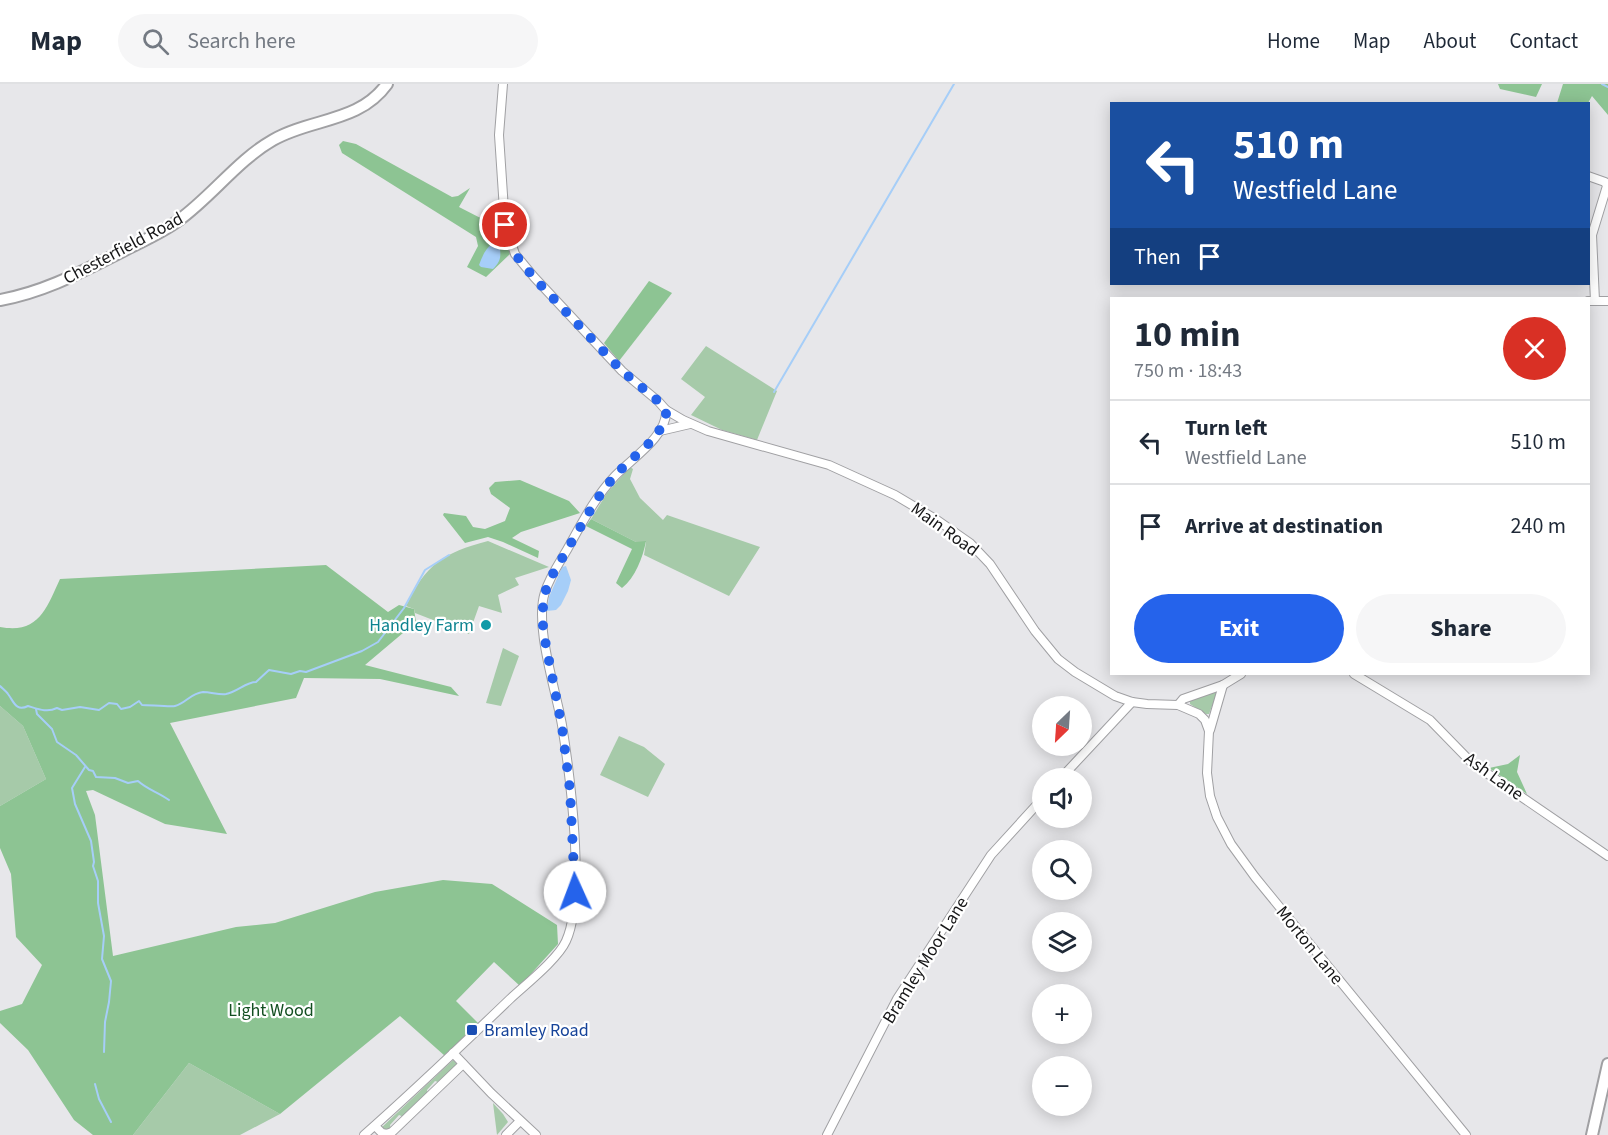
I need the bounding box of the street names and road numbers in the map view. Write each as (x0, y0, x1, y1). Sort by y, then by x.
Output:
street label: Chesterfield Road (59, 206, 188, 291)
street label: Main Road (906, 496, 984, 563)
street label: Ash Lane (1459, 746, 1528, 806)
street label: Bramley Moor Lane (876, 892, 974, 1028)
street label: Morton Lane (1270, 901, 1349, 990)

